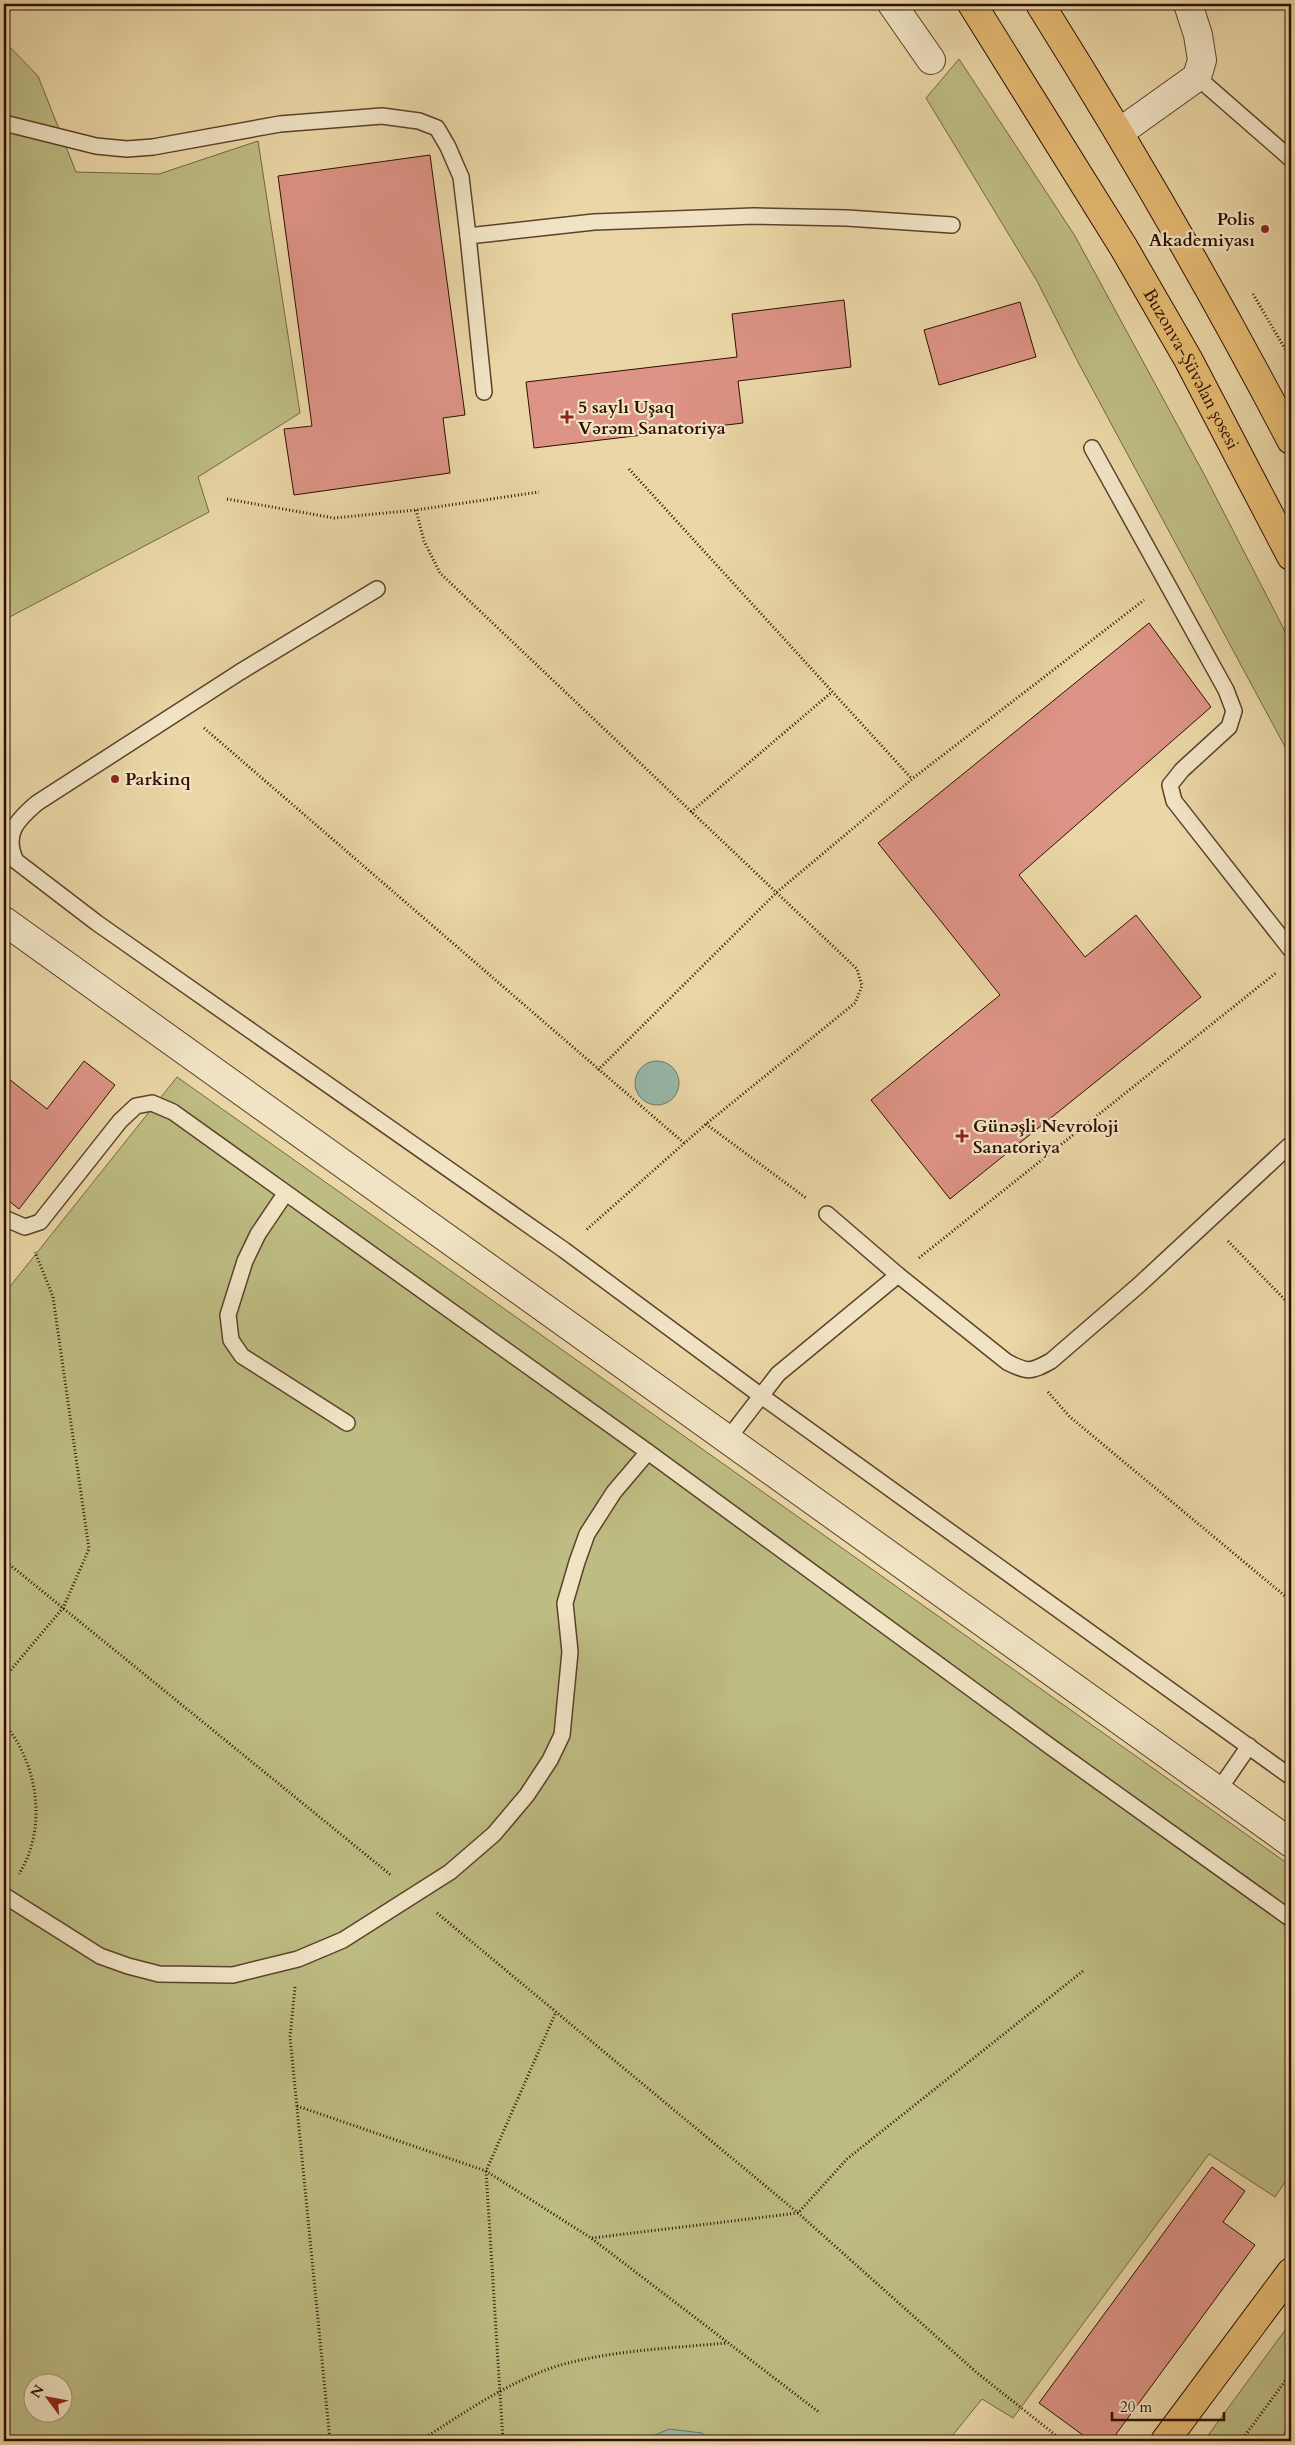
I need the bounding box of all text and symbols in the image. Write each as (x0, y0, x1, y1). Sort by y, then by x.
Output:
place label: Polis Akademiyası (1149, 207, 1255, 253)
marker: Polis Akademiyası (1259, 223, 1271, 235)
street label: Buzonva-Şüvəlan şosesi (1137, 284, 1245, 454)
place label: 5 saylı Uşaq Vərəm Sanatoriya (578, 395, 726, 441)
marker: 5 saylı Uşaq Vərəm Sanatoriya (560, 410, 574, 424)
place label: Parkinq (125, 767, 191, 792)
marker: Parkinq (109, 773, 121, 785)
place label: Günəşli Nevroloji Sanatoriya (973, 1114, 1119, 1160)
marker: Günəşli Nevroloji Sanatoriya (955, 1129, 969, 1143)
north arrow (22, 2372, 72, 2422)
text: N (26, 2381, 49, 2402)
scale bar (1112, 2390, 1225, 2422)
text: 20 m (1120, 2397, 1152, 2417)

